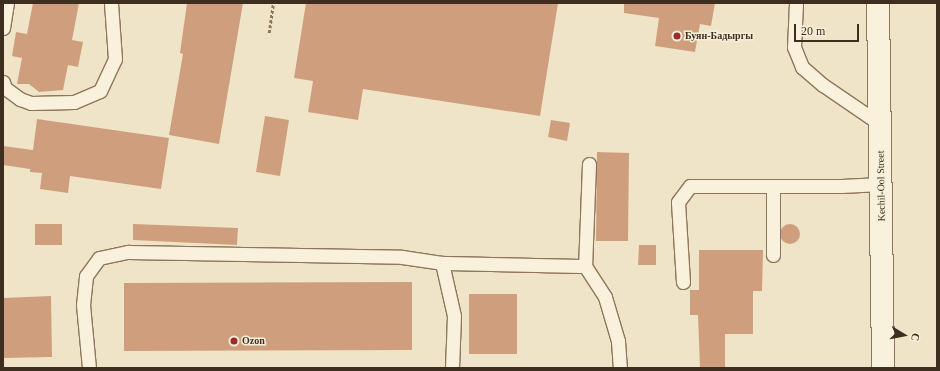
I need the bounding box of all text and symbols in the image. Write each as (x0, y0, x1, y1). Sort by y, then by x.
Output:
scale bar (796, 16, 861, 42)
text: 20 m (801, 24, 825, 38)
place label: Буян-Бадыргы (685, 30, 753, 42)
marker: Буян-Бадыргы (672, 31, 682, 41)
street label: Kechil-Ool Street (874, 150, 888, 222)
north arrow (884, 315, 924, 355)
text: С (909, 332, 922, 342)
place label: Ozon (242, 335, 265, 347)
marker: Ozon (229, 336, 239, 346)

